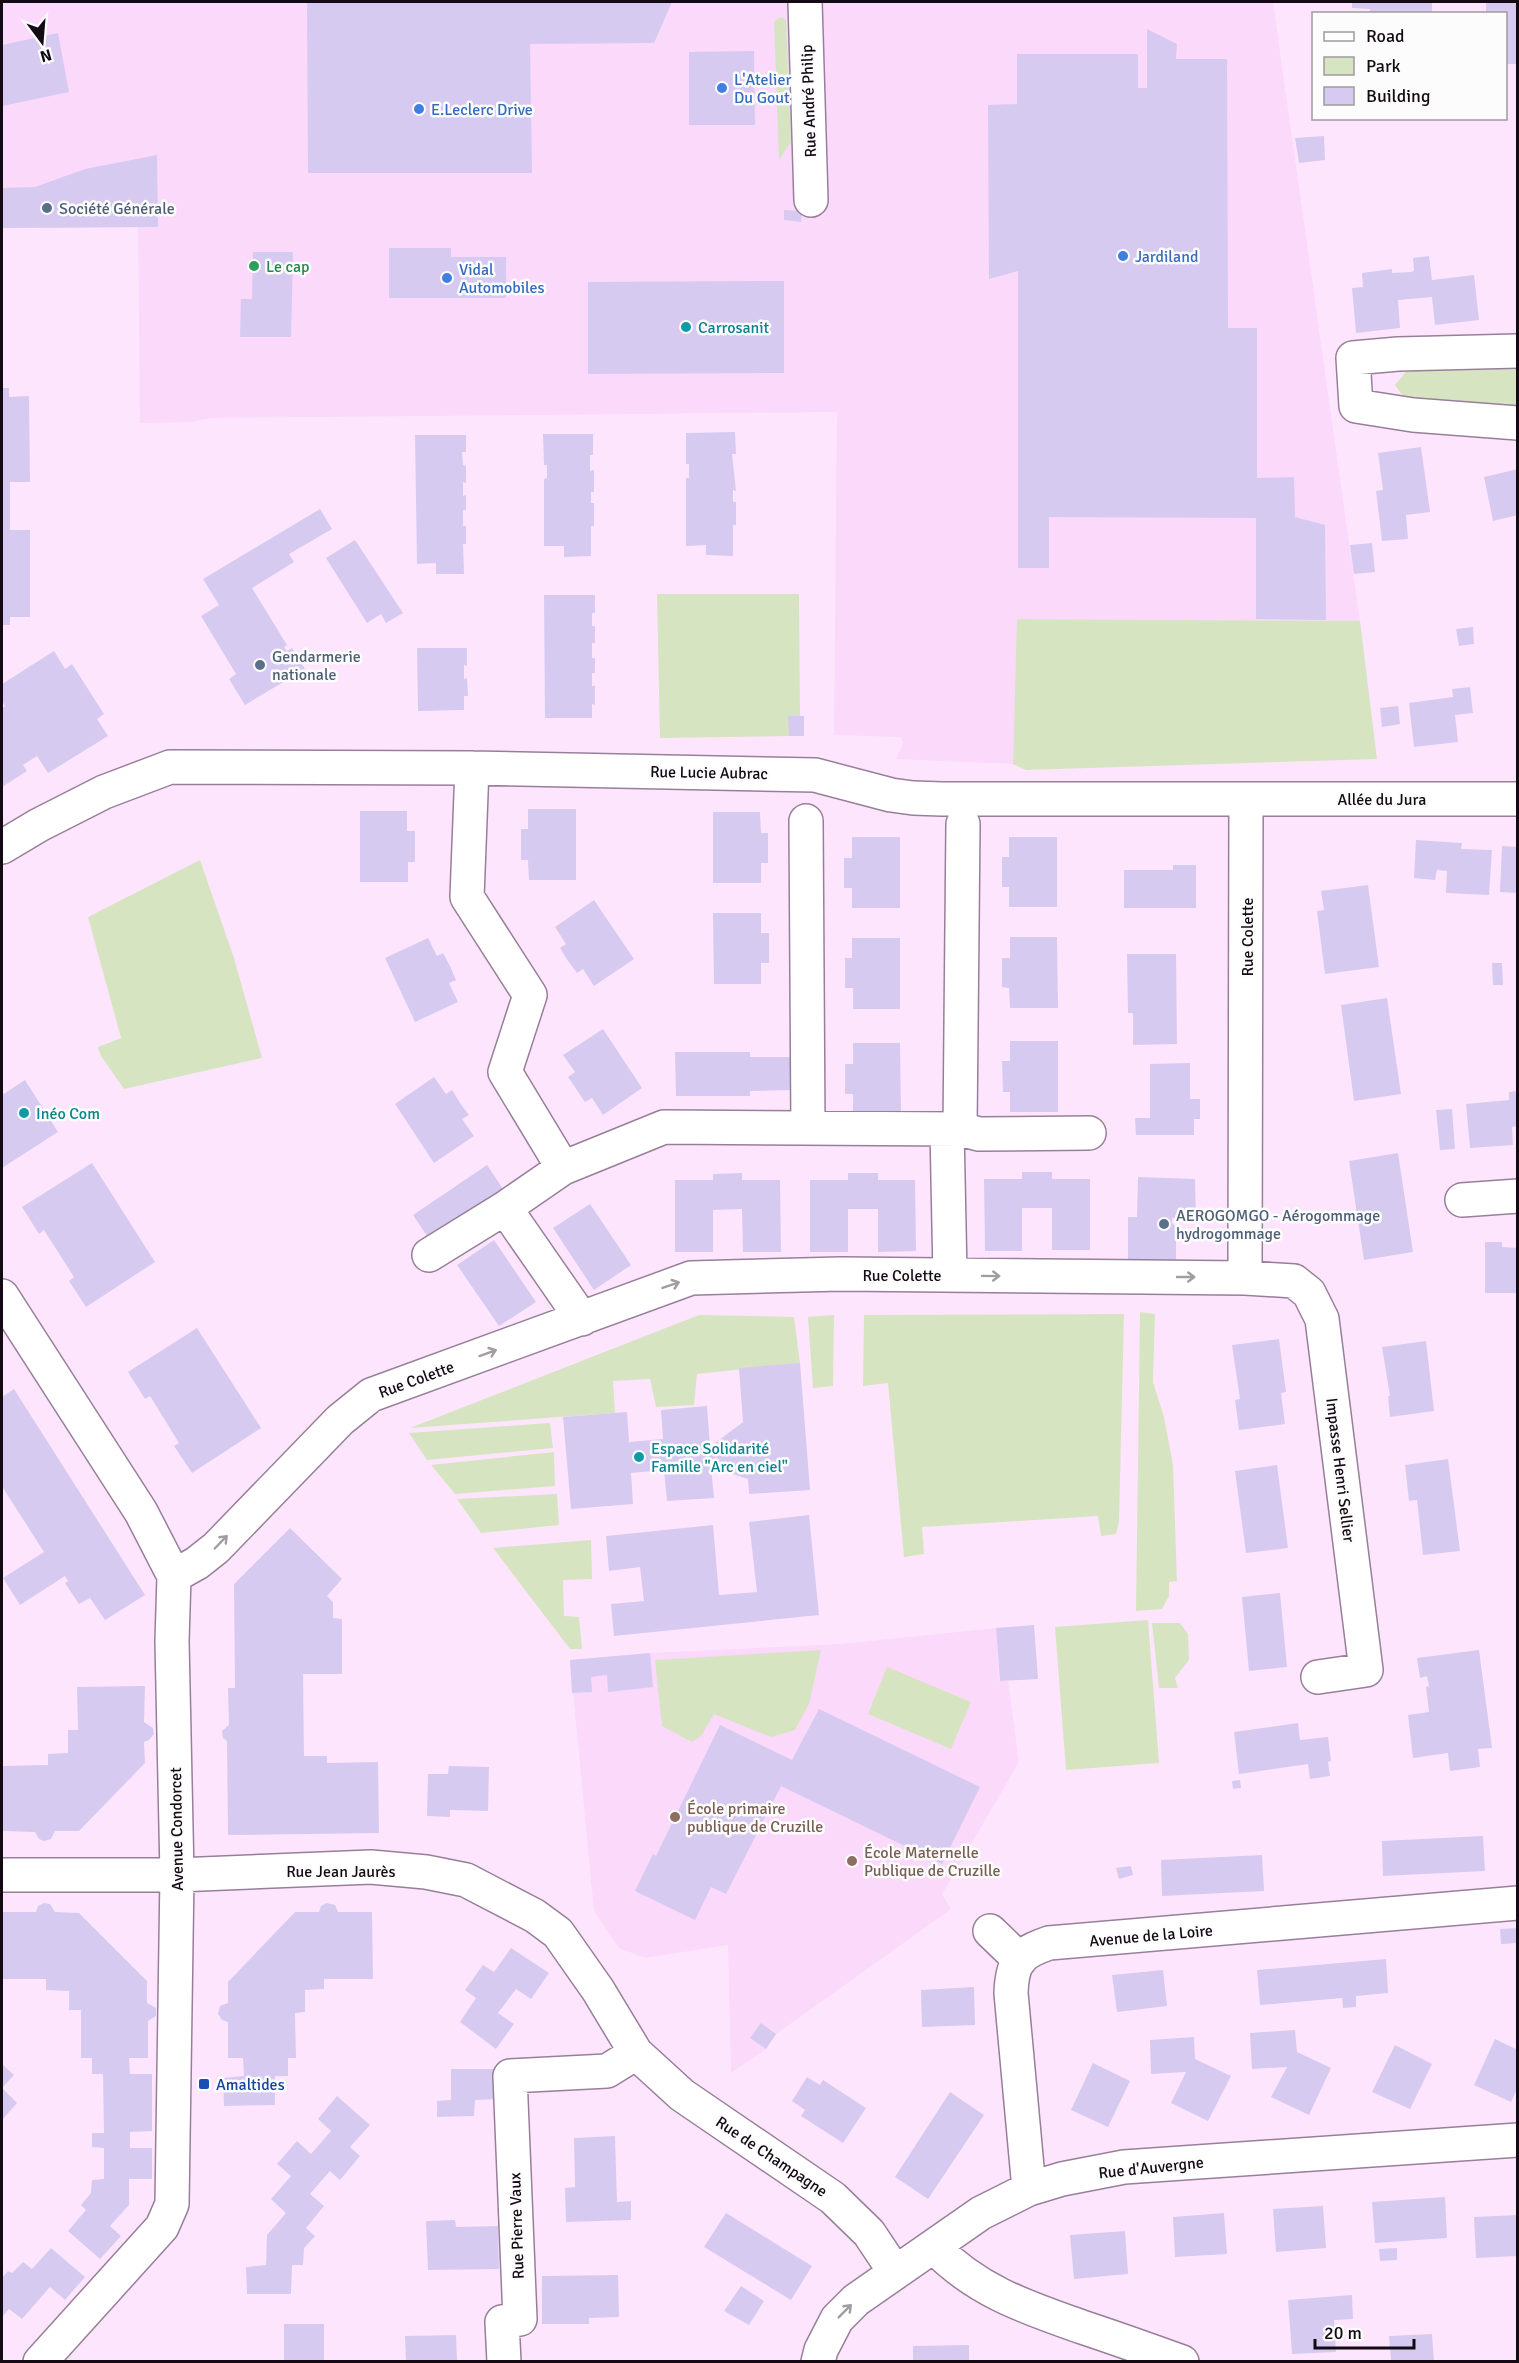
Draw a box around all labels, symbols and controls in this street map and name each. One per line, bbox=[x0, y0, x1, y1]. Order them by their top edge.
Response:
north arrow bbox=[12, 12, 72, 72]
legend bbox=[1312, 12, 1507, 120]
text: Road bbox=[1366, 25, 1405, 47]
text: N bbox=[38, 44, 54, 67]
street label: Rue André Philip bbox=[797, 44, 821, 158]
text: Park bbox=[1366, 55, 1401, 77]
place label: L'Atelier Du Gout bbox=[734, 70, 791, 108]
marker: L'Atelier Du Gout bbox=[715, 81, 729, 95]
text: Building bbox=[1366, 85, 1430, 107]
place label: E.Leclerc Drive bbox=[431, 100, 533, 120]
marker: E.Leclerc Drive bbox=[412, 102, 426, 116]
place label: Société Générale bbox=[59, 199, 175, 219]
marker: Société Générale bbox=[40, 201, 54, 215]
place label: Jardiland bbox=[1135, 247, 1198, 267]
marker: Jardiland bbox=[1116, 249, 1130, 263]
place label: Le cap bbox=[266, 257, 310, 277]
marker: Le cap bbox=[247, 259, 261, 273]
place label: Vidal Automobiles bbox=[459, 260, 545, 298]
marker: Vidal Automobiles bbox=[440, 271, 454, 285]
place label: Carrosanit bbox=[698, 318, 770, 338]
marker: Carrosanit bbox=[679, 320, 693, 334]
place label: Gendarmerie nationale bbox=[272, 647, 361, 685]
marker: Gendarmerie nationale bbox=[253, 658, 267, 672]
street label: Rue Lucie Aubrac bbox=[650, 762, 768, 784]
street label: Allée du Jura bbox=[1338, 790, 1426, 810]
street label: Rue Colette bbox=[1238, 898, 1258, 976]
place label: Inéo Com bbox=[36, 1104, 100, 1124]
marker: Inéo Com bbox=[17, 1106, 31, 1120]
place label: AEROGOMGO - Aérogommage hydrogommage bbox=[1176, 1206, 1380, 1244]
marker: AEROGOMGO - Aérogommage hydrogommage bbox=[1157, 1217, 1171, 1231]
street label: Rue Colette bbox=[863, 1266, 941, 1286]
one-way arrow bbox=[980, 1270, 1000, 1282]
one-way arrow bbox=[1175, 1271, 1195, 1283]
one-way arrow bbox=[661, 1279, 680, 1290]
one-way arrow bbox=[478, 1346, 497, 1357]
street label: Rue Colette bbox=[376, 1357, 457, 1403]
street label: Impasse Henri Sellier bbox=[1321, 1397, 1359, 1544]
place label: Espace Solidarité Famille "Arc en ciel" bbox=[651, 1439, 788, 1477]
marker: Espace Solidarité Famille "Arc en ciel" bbox=[632, 1450, 646, 1464]
one-way arrow bbox=[214, 1535, 228, 1550]
street label: Avenue Condorcet bbox=[166, 1767, 188, 1891]
place label: École primaire publique de Cruzille bbox=[687, 1799, 823, 1837]
marker: École primaire publique de Cruzille bbox=[668, 1810, 682, 1824]
place label: École Maternelle Publique de Cruzille bbox=[864, 1843, 1001, 1881]
marker: École Maternelle Publique de Cruzille bbox=[845, 1854, 859, 1868]
street label: Rue Jean Jaurès bbox=[286, 1862, 396, 1882]
street label: Avenue de la Loire bbox=[1088, 1921, 1214, 1951]
place label: Amaltides bbox=[216, 2075, 285, 2095]
marker: Amaltides bbox=[197, 2077, 211, 2091]
street label: Rue de Champagne bbox=[712, 2112, 831, 2202]
street label: Rue d'Auvergne bbox=[1098, 2153, 1205, 2183]
street label: Rue Pierre Vaux bbox=[505, 2172, 529, 2280]
one-way arrow bbox=[838, 2303, 853, 2318]
scale bar bbox=[1315, 2312, 1414, 2350]
text: 20 m bbox=[1324, 2322, 1362, 2344]

